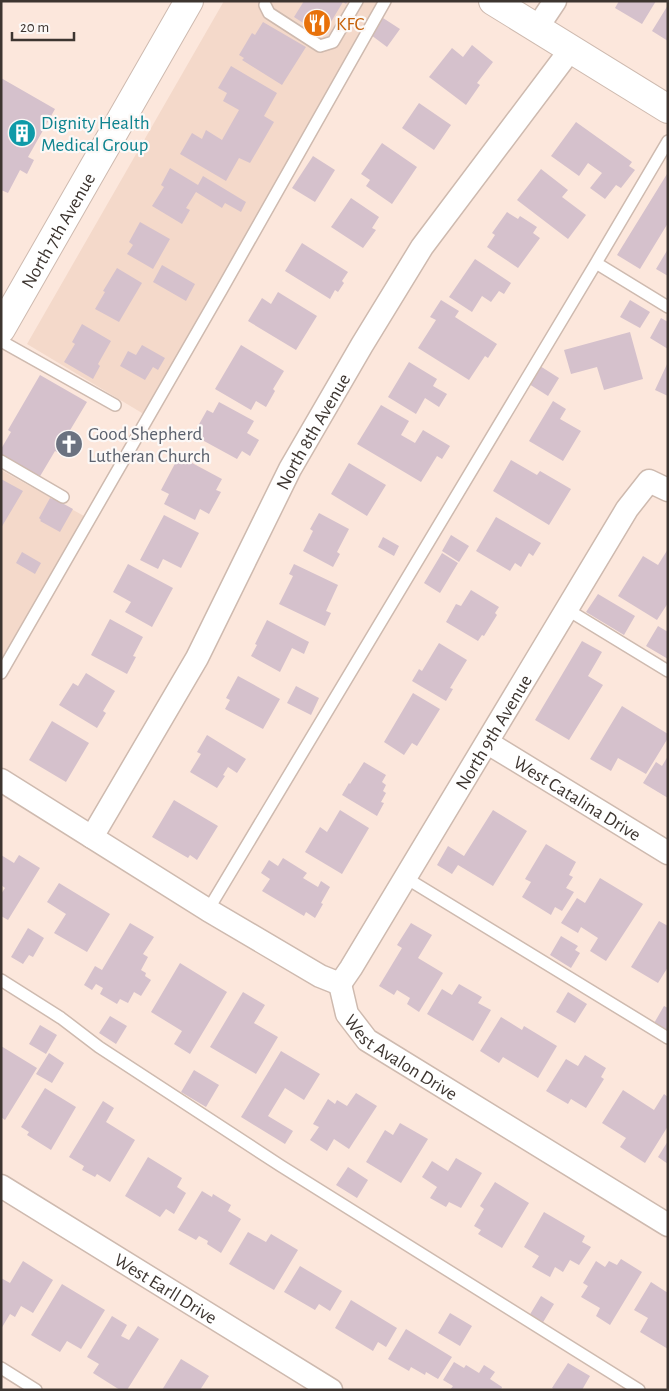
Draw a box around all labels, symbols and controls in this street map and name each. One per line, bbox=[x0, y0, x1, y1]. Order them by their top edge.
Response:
restaurant icon: KFC bbox=[302, 8, 332, 38]
scale bar bbox=[12, 10, 75, 42]
place label: KFC bbox=[336, 15, 365, 34]
text: 20 m bbox=[20, 20, 49, 35]
place label: Dignity Health Medical Group bbox=[41, 114, 150, 155]
building icon: Dignity Health Medical Group bbox=[7, 118, 37, 148]
street label: North 7th Avenue bbox=[19, 170, 99, 292]
street label: North 8th Avenue bbox=[273, 371, 354, 493]
place label: Good Shepherd Lutheran Church bbox=[88, 425, 210, 466]
church icon: Good Shepherd Lutheran Church bbox=[54, 429, 84, 459]
street label: North 9th Avenue bbox=[453, 672, 536, 793]
street label: West Catalina Drive bbox=[510, 753, 644, 845]
street label: West Avalon Drive bbox=[340, 1011, 460, 1104]
street label: West Earll Drive bbox=[111, 1251, 220, 1328]

